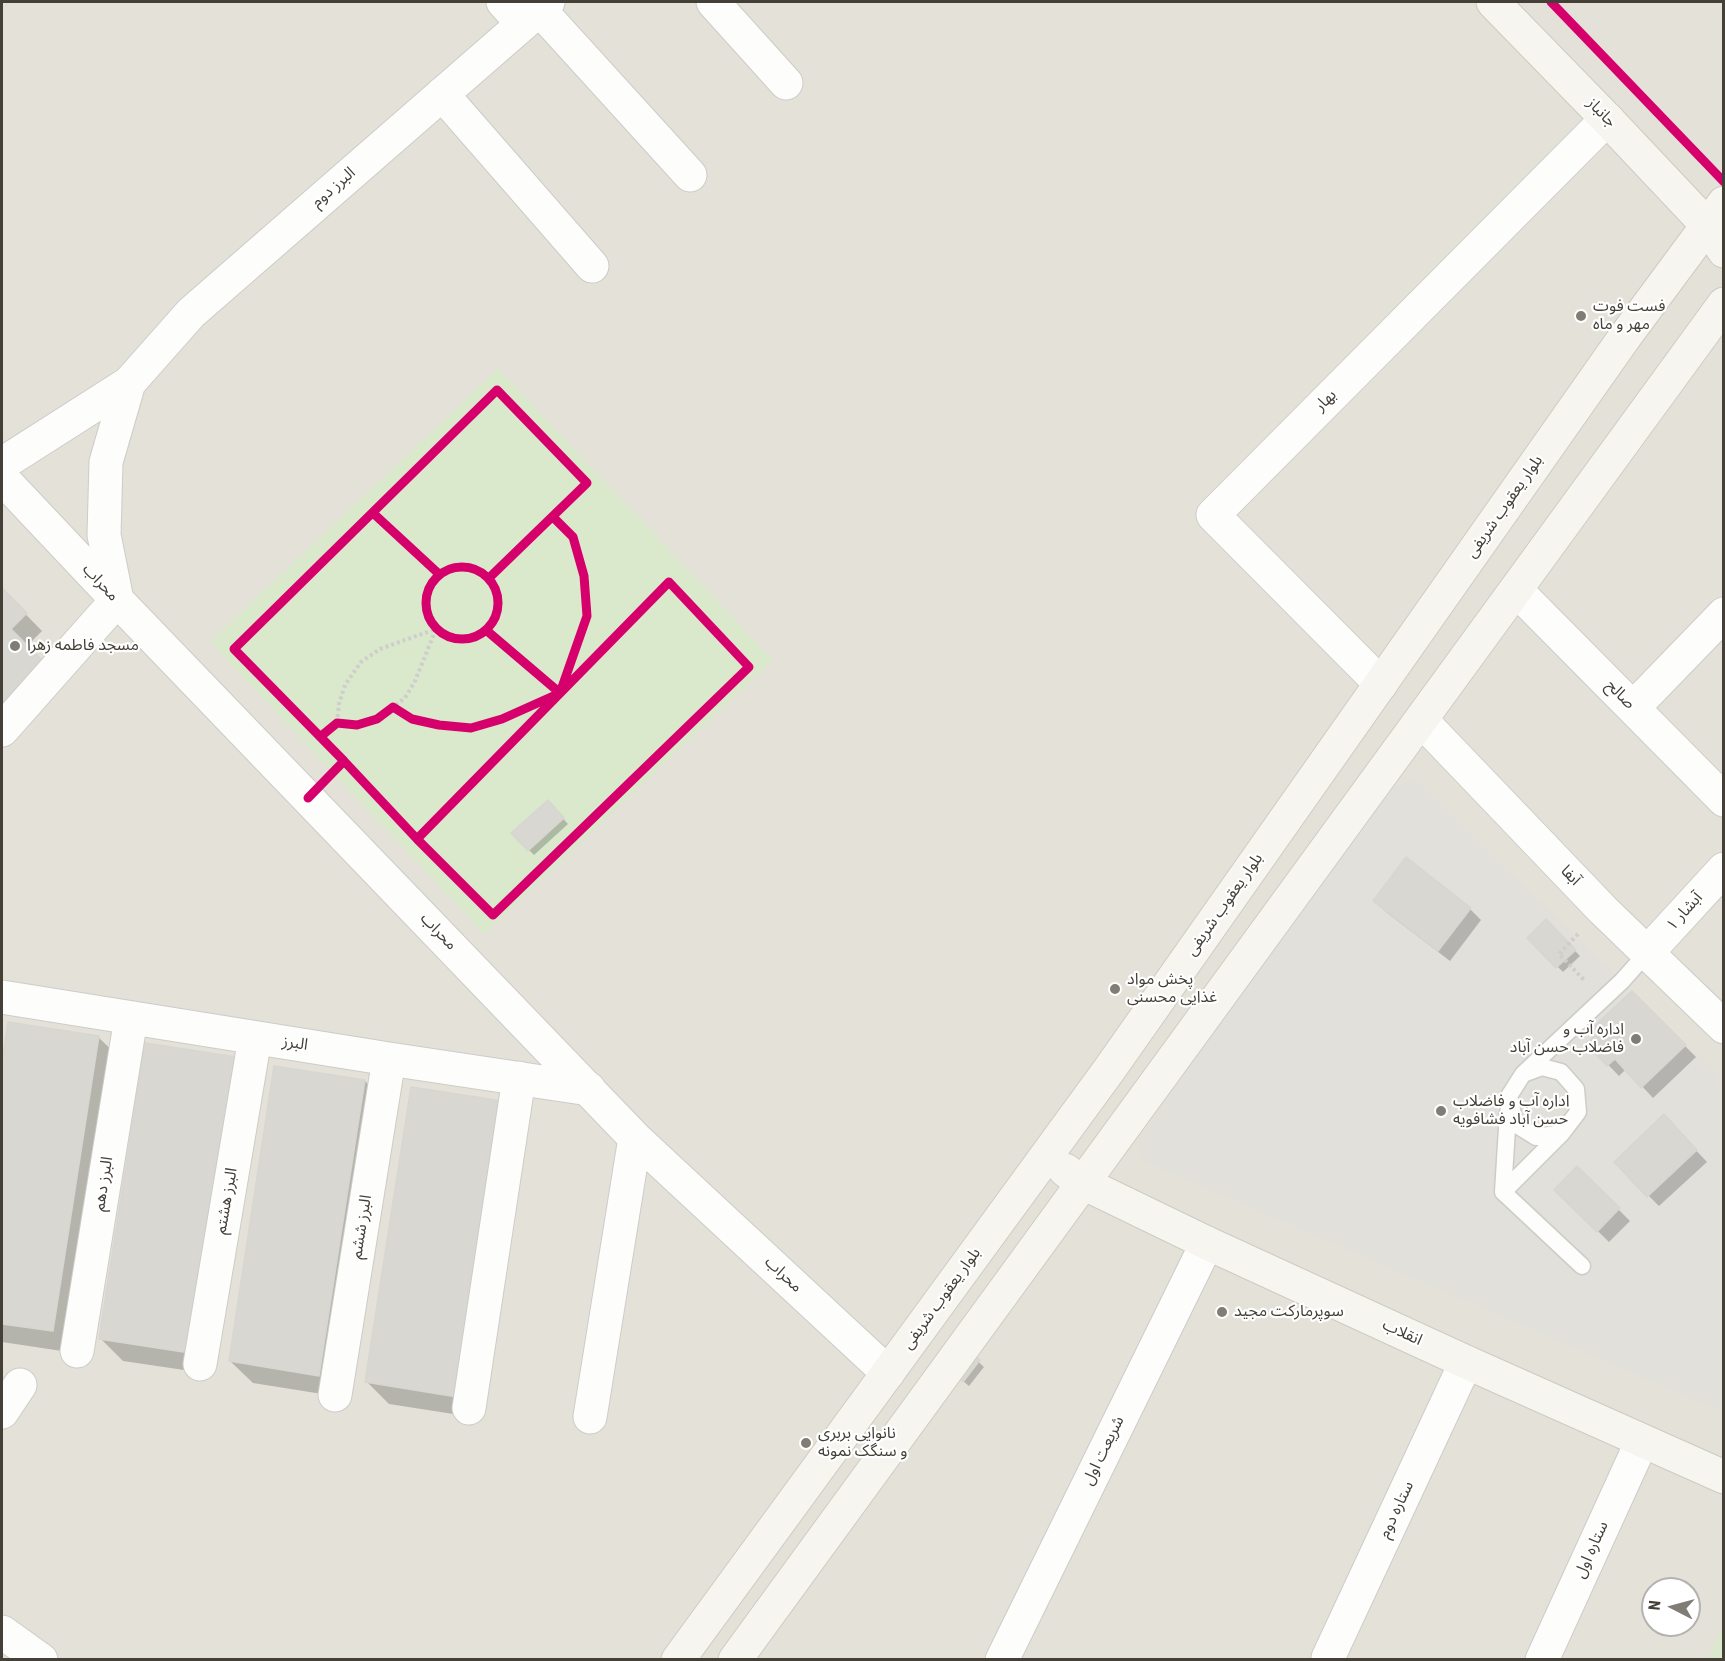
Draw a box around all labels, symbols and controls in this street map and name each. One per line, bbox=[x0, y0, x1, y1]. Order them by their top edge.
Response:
street label: جانباز bbox=[1582, 94, 1620, 132]
street label: البرز دوم bbox=[308, 164, 360, 212]
place label: فست فوت مهر و ماه bbox=[1593, 297, 1666, 335]
marker: فست فوت مهر و ماه bbox=[1574, 309, 1588, 323]
street label: بهار bbox=[1311, 386, 1341, 416]
street label: بلوار یعقوب شریفی bbox=[1462, 452, 1548, 562]
street label: محراب bbox=[78, 560, 122, 606]
place label: مسجد فاطمه زهرا bbox=[27, 636, 139, 656]
marker: مسجد فاطمه زهرا bbox=[8, 639, 22, 653]
street label: صالح bbox=[1601, 676, 1639, 714]
street label: بلوار یعقوب شریفی bbox=[1182, 850, 1268, 960]
street label: آبفا bbox=[1556, 862, 1584, 890]
street label: آبشار ۱ bbox=[1663, 889, 1707, 935]
street label: محراب bbox=[416, 909, 460, 955]
place label: پخش مواد غذایی محسنی bbox=[1127, 970, 1217, 1008]
marker: پخش مواد غذایی محسنی bbox=[1108, 982, 1122, 996]
place label: اداره آب و فاضلاب حسن آباد bbox=[1510, 1020, 1624, 1058]
marker: اداره آب و فاضلاب حسن آباد bbox=[1629, 1032, 1643, 1046]
street label: البرز bbox=[281, 1033, 309, 1055]
place label: اداره آب و فاضلاب حسن آباد فشافویه bbox=[1453, 1092, 1570, 1130]
marker: اداره آب و فاضلاب حسن آباد فشافویه bbox=[1434, 1104, 1448, 1118]
street label: البرز دهم bbox=[90, 1155, 118, 1213]
street label: البرز هشتم bbox=[212, 1166, 242, 1236]
street label: البرز ششم bbox=[347, 1194, 377, 1260]
street label: بلوار یعقوب شریفی bbox=[899, 1244, 985, 1354]
street label: محراب bbox=[760, 1253, 806, 1297]
place label: سوپرمارکت مجید bbox=[1234, 1302, 1344, 1322]
marker: سوپرمارکت مجید bbox=[1215, 1305, 1229, 1319]
street label: انقلاب bbox=[1379, 1316, 1425, 1350]
street label: شریعت اول bbox=[1079, 1413, 1129, 1489]
place label: نانوایی بربری و سنگک نمونه bbox=[818, 1424, 907, 1462]
marker: نانوایی بربری و سنگک نمونه bbox=[799, 1436, 813, 1450]
street label: ستاره دوم bbox=[1375, 1478, 1419, 1542]
street label: ستاره اول bbox=[1571, 1518, 1613, 1582]
north arrow bbox=[1641, 1577, 1701, 1637]
text: N bbox=[1645, 1599, 1665, 1611]

